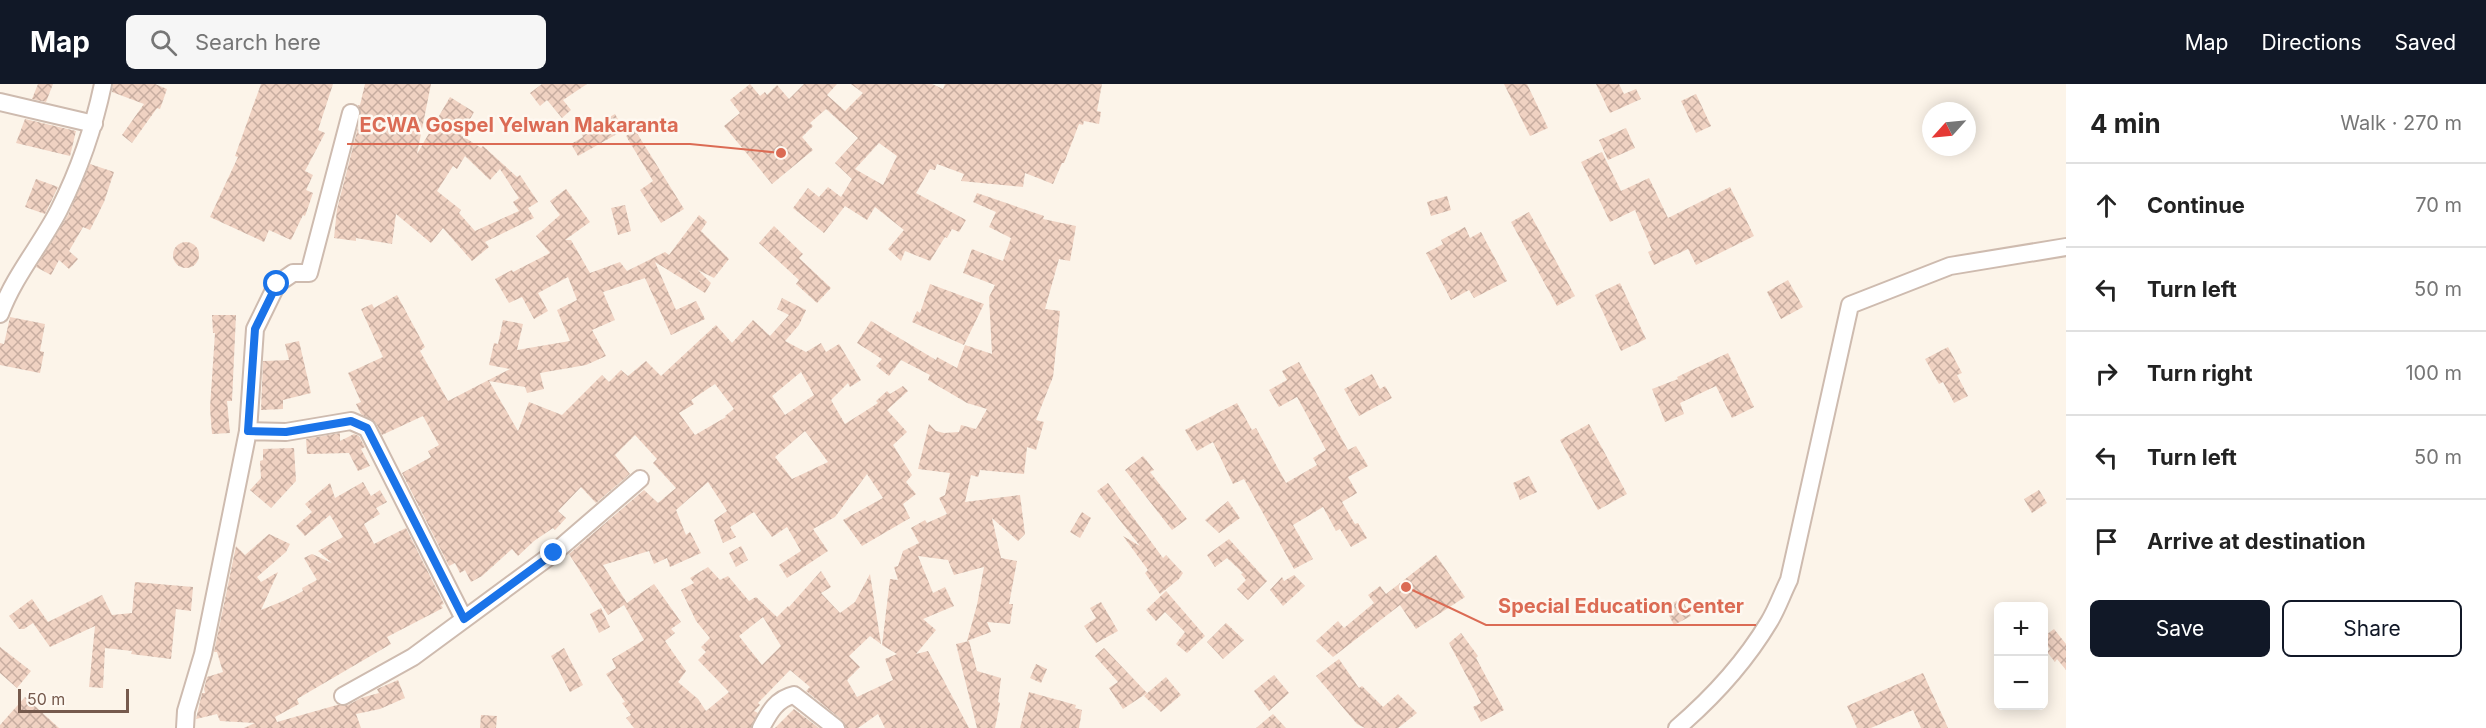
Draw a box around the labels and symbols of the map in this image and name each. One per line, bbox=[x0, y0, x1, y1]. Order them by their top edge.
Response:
north arrow bbox=[1922, 102, 1976, 156]
callout: ECWA Gospel Yelwan Makaranta bbox=[347, 106, 690, 144]
text: ECWA Gospel Yelwan Makaranta bbox=[359, 113, 679, 137]
route start bbox=[263, 270, 289, 296]
route end bbox=[540, 539, 566, 565]
callout: Special Education Center bbox=[1486, 587, 1756, 625]
text: Special Education Center bbox=[1498, 594, 1744, 618]
scale bar bbox=[18, 686, 129, 714]

